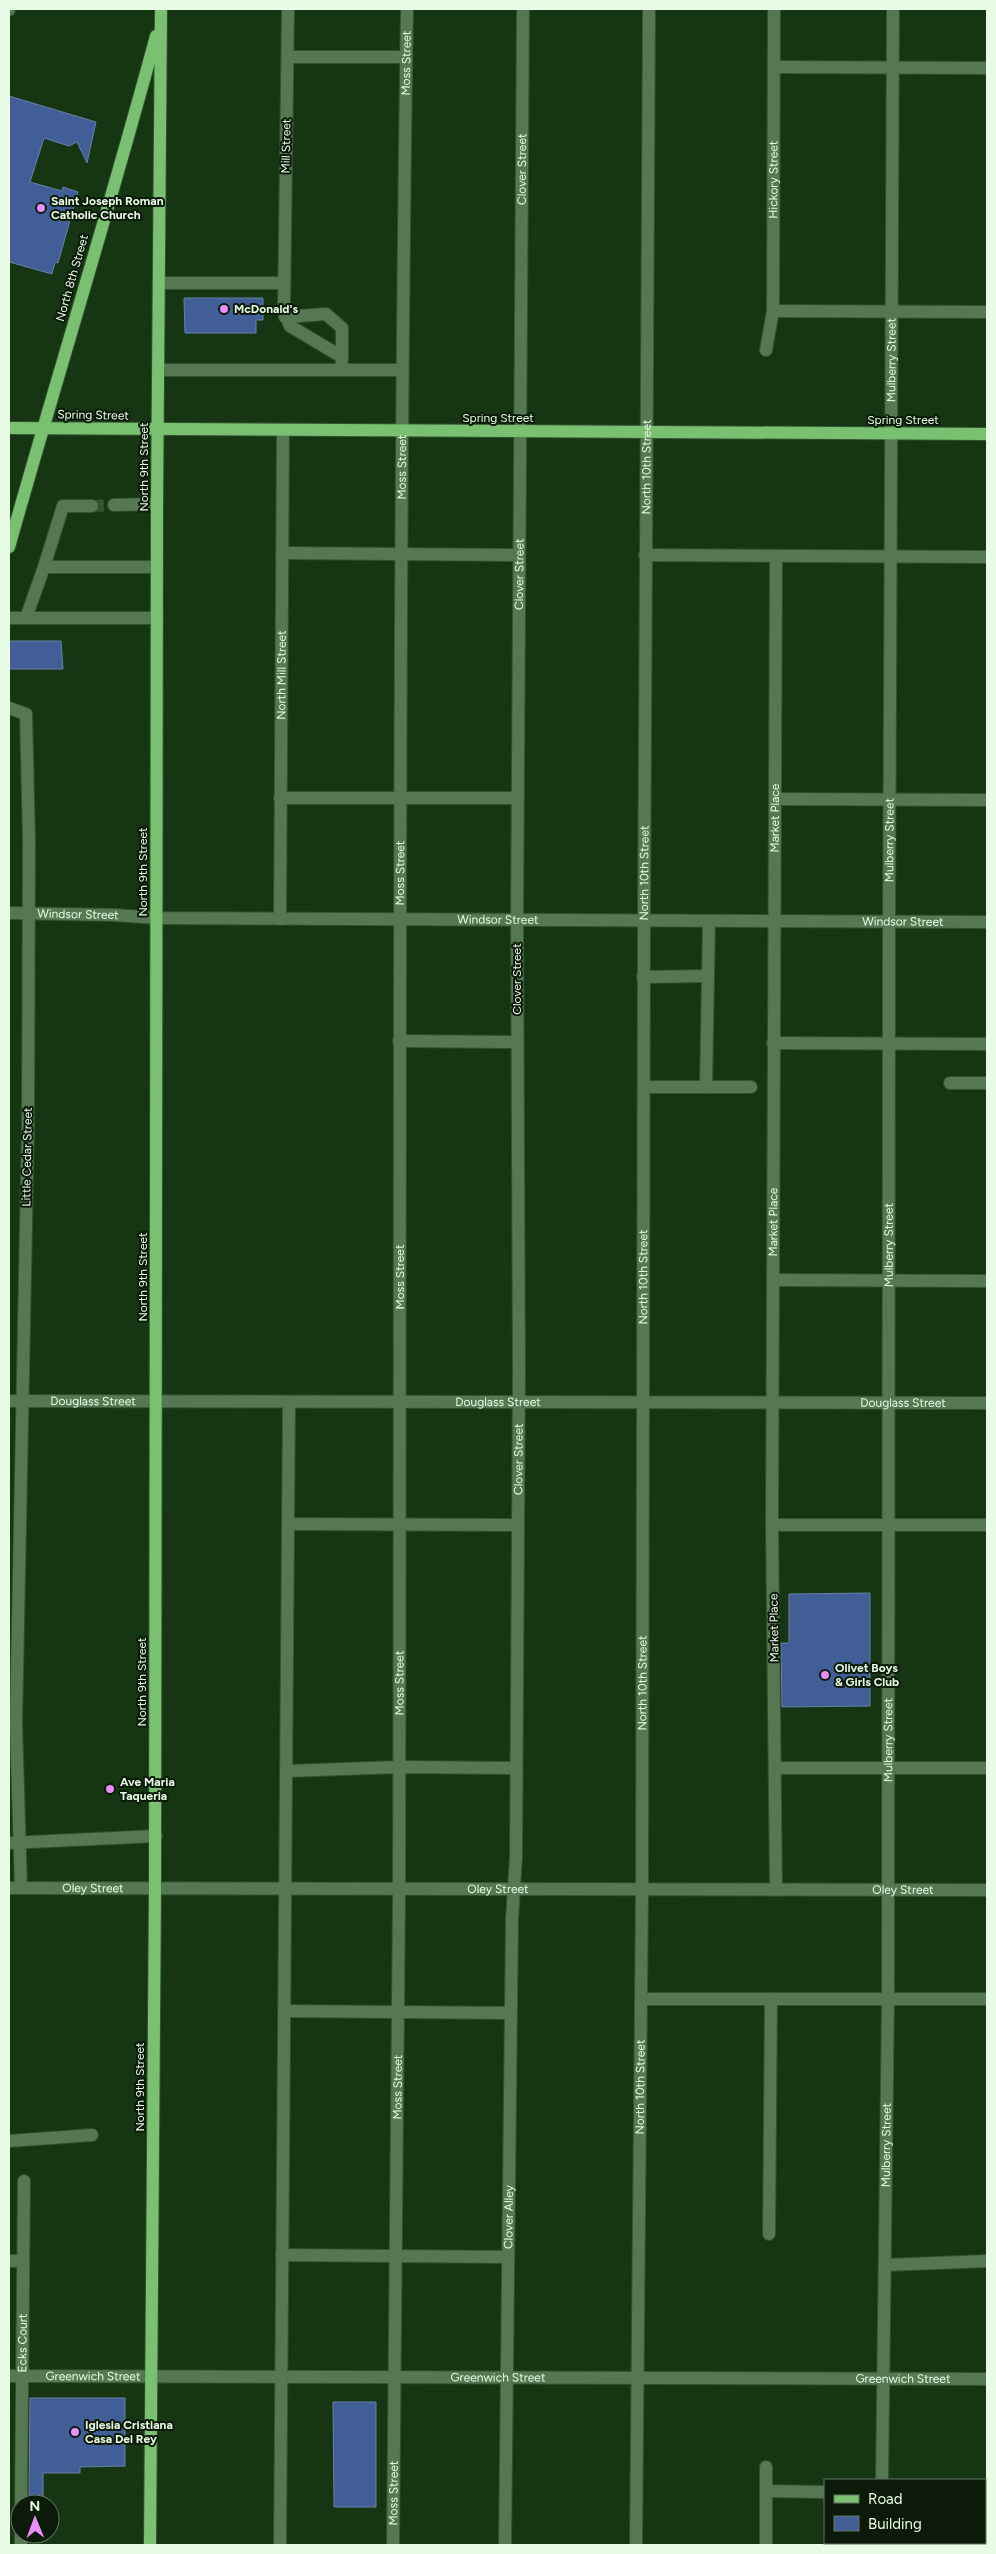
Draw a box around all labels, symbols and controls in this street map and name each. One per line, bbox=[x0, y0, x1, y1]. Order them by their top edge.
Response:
street label: Moss Street bbox=[399, 30, 414, 96]
street label: Mill Street bbox=[279, 118, 293, 174]
street label: Clover Street bbox=[515, 133, 529, 205]
street label: Hickory Street bbox=[766, 140, 781, 219]
place label: Saint Joseph Roman Catholic Church bbox=[51, 194, 164, 222]
marker: Saint Joseph Roman Catholic Church bbox=[35, 202, 47, 214]
street label: North 8th Street bbox=[53, 233, 91, 323]
place label: McDonald's bbox=[234, 302, 298, 316]
marker: McDonald's bbox=[218, 303, 230, 315]
street label: Mulberry Street bbox=[884, 317, 899, 402]
street label: Spring Street bbox=[57, 407, 129, 423]
street label: Spring Street bbox=[462, 411, 534, 425]
street label: Spring Street bbox=[867, 413, 939, 427]
street label: North 10th Street bbox=[639, 419, 654, 515]
street label: North 9th Street bbox=[137, 422, 151, 512]
street label: Moss Street bbox=[395, 434, 409, 500]
street label: Clover Street bbox=[512, 538, 527, 610]
street label: North Mill Street bbox=[274, 630, 289, 720]
street label: Market Place bbox=[768, 783, 782, 853]
street label: Mulberry Street bbox=[882, 797, 897, 882]
street label: North 10th Street bbox=[637, 825, 652, 921]
street label: North 9th Street bbox=[136, 827, 150, 917]
street label: Moss Street bbox=[393, 840, 407, 906]
street label: Windsor Street bbox=[37, 907, 120, 922]
street label: Windsor Street bbox=[457, 912, 539, 927]
street label: Windsor Street bbox=[862, 914, 944, 929]
street label: Clover Street bbox=[510, 943, 524, 1015]
street label: Little Cedar Street bbox=[19, 1107, 35, 1207]
street label: Market Place bbox=[766, 1187, 780, 1257]
street label: Mulberry Street bbox=[882, 1202, 896, 1287]
street label: North 10th Street bbox=[636, 1229, 650, 1325]
street label: North 9th Street bbox=[136, 1232, 150, 1322]
street label: Moss Street bbox=[393, 1244, 407, 1309]
street label: Douglass Street bbox=[50, 1394, 136, 1408]
street label: Douglass Street bbox=[455, 1395, 541, 1409]
street label: Douglass Street bbox=[860, 1396, 946, 1410]
street label: Clover Street bbox=[511, 1423, 526, 1495]
street label: Market Place bbox=[766, 1593, 782, 1663]
street label: North 10th Street bbox=[635, 1635, 650, 1731]
street label: North 9th Street bbox=[135, 1637, 149, 1727]
street label: Moss Street bbox=[392, 1650, 407, 1715]
place label: Olivet Boys & Girls Club bbox=[835, 1661, 899, 1689]
marker: Olivet Boys & Girls Club bbox=[819, 1669, 831, 1681]
street label: Mulberry Street bbox=[881, 1697, 895, 1782]
place label: Ave Maria Taqueria bbox=[120, 1775, 175, 1803]
marker: Ave Maria Taqueria bbox=[104, 1783, 116, 1795]
street label: Oley Street bbox=[62, 1881, 124, 1895]
street label: Oley Street bbox=[467, 1882, 529, 1896]
street label: Oley Street bbox=[872, 1883, 934, 1897]
street label: North 10th Street bbox=[633, 2039, 648, 2135]
street label: North 9th Street bbox=[133, 2042, 147, 2132]
street label: Moss Street bbox=[390, 2054, 405, 2120]
street label: Mulberry Street bbox=[879, 2102, 894, 2187]
street label: Clover Alley bbox=[501, 2184, 516, 2249]
street label: Ecks Court bbox=[15, 2313, 30, 2373]
street label: Greenwich Street bbox=[45, 2369, 141, 2383]
street label: Greenwich Street bbox=[450, 2370, 546, 2385]
street label: Greenwich Street bbox=[855, 2372, 951, 2386]
place label: Iglesia Cristiana Casa Del Rey bbox=[85, 2418, 173, 2446]
marker: Iglesia Cristiana Casa Del Rey bbox=[69, 2426, 81, 2438]
street label: Moss Street bbox=[386, 2460, 401, 2526]
legend bbox=[824, 2479, 986, 2544]
text: Road bbox=[868, 2490, 903, 2508]
north arrow bbox=[10, 2494, 60, 2544]
text: N bbox=[29, 2498, 40, 2515]
text: Building bbox=[868, 2515, 922, 2533]

